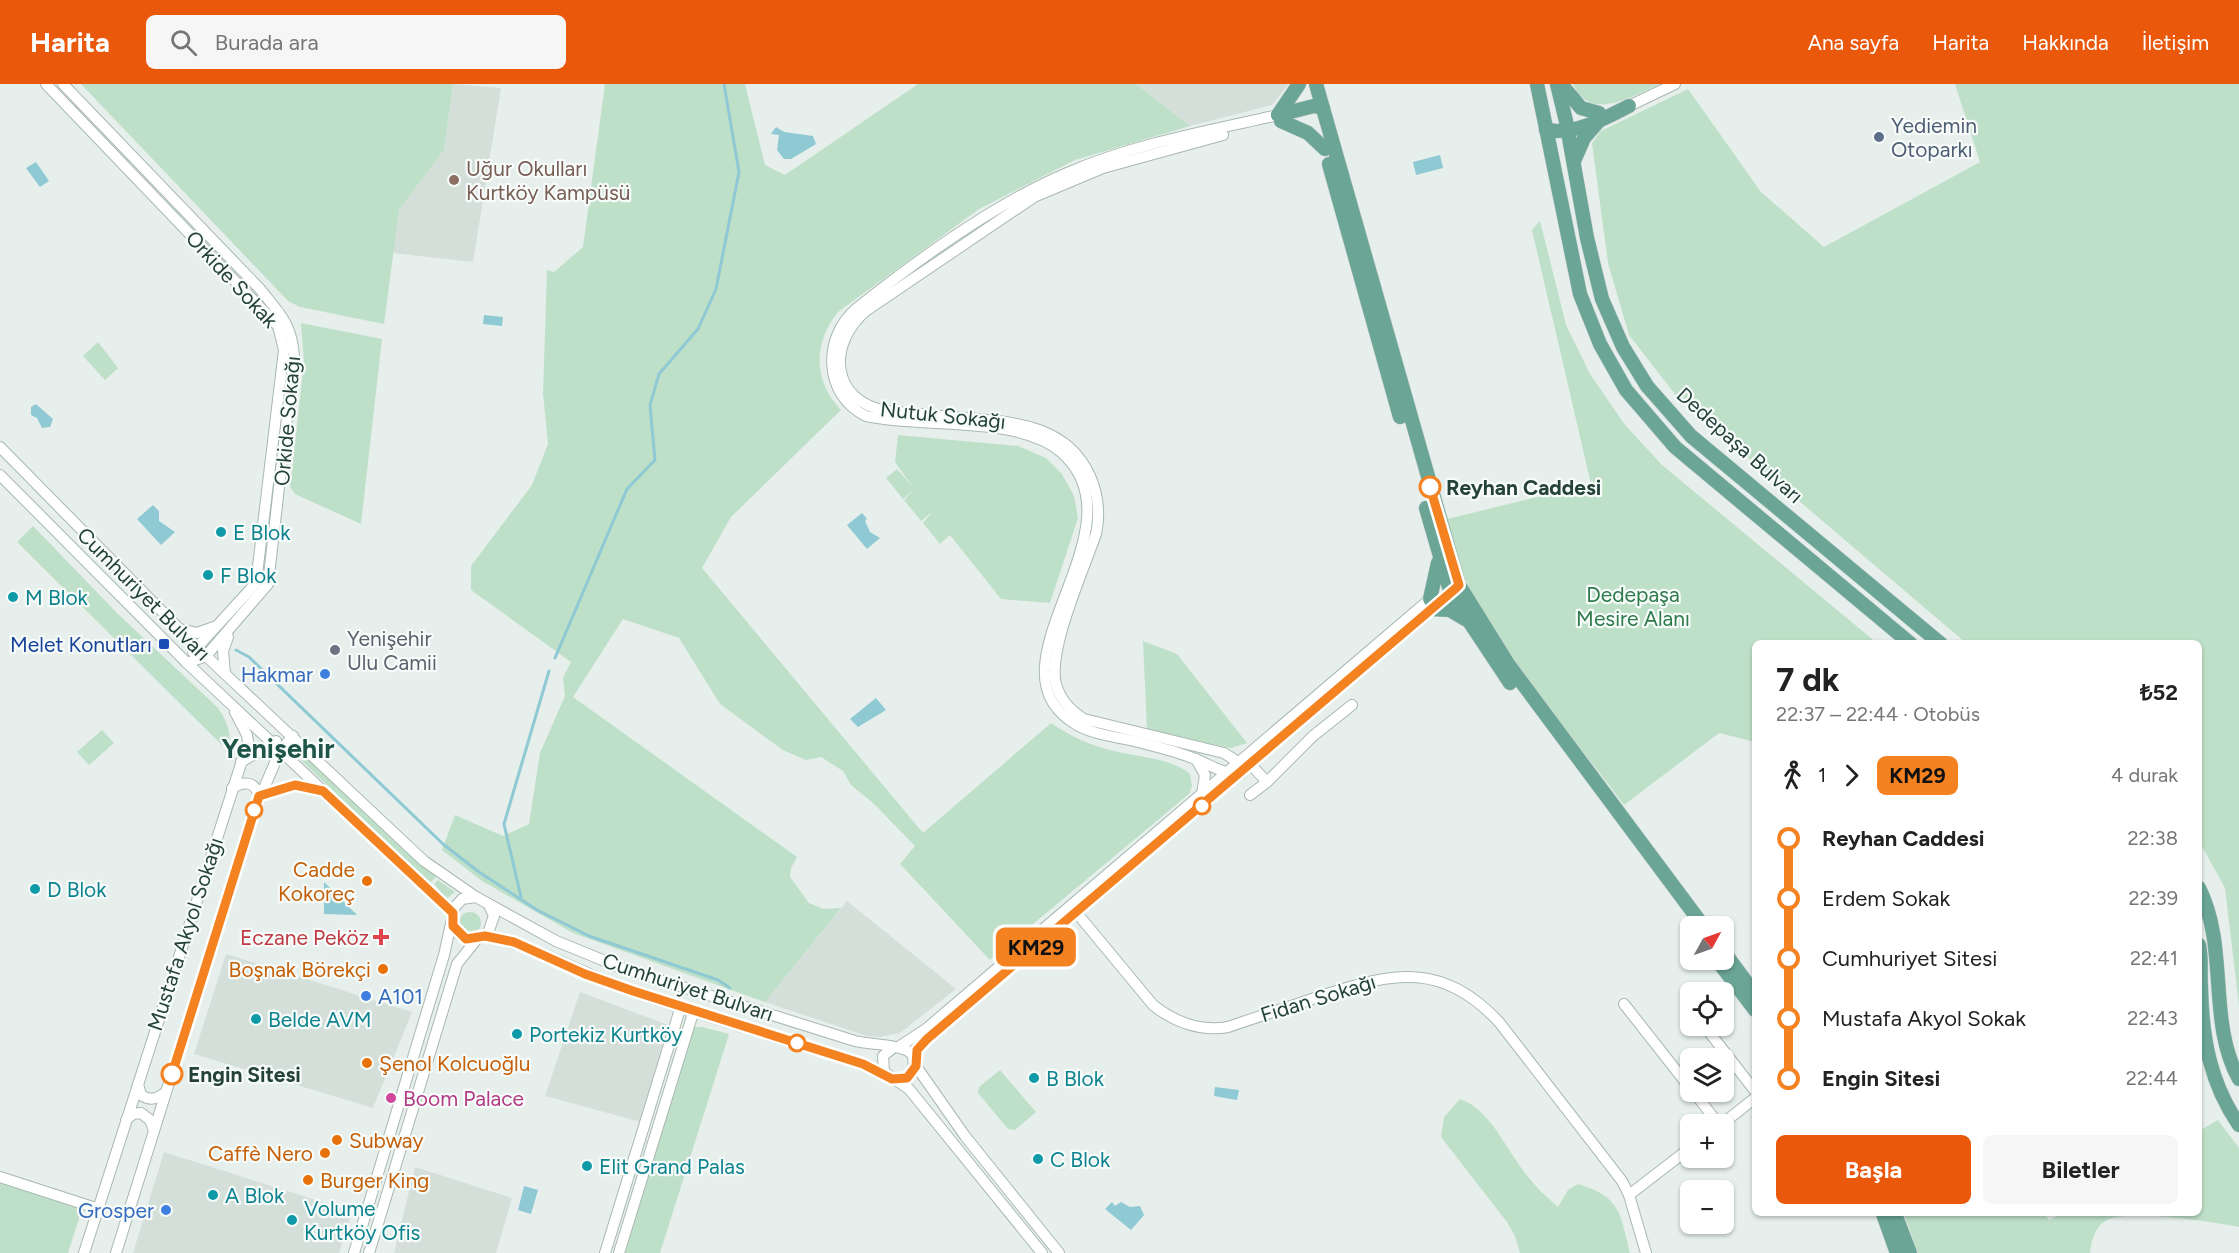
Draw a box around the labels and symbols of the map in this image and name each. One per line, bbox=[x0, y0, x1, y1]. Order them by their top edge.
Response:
place label: Yediemin Otoparkı bbox=[1891, 113, 1977, 162]
marker: Yediemin Otoparkı bbox=[1872, 130, 1886, 144]
place label: Uğur Okulları Kurtköy Kampüsü bbox=[466, 156, 630, 205]
marker: Uğur Okulları Kurtköy Kampüsü bbox=[447, 173, 461, 187]
street label: Orkide Sokak bbox=[181, 225, 284, 333]
street label: Orkide Sokağı bbox=[269, 355, 305, 487]
street label: Dedepaşa Bulvarı bbox=[1672, 382, 1808, 508]
street label: Nutuk Sokağı bbox=[879, 396, 1007, 434]
place label: Reyhan Caddesi bbox=[1446, 475, 1601, 500]
marker: Reyhan Caddesi bbox=[1419, 476, 1441, 498]
place label: E Blok bbox=[233, 520, 291, 545]
street label: Cumhuriyet Bulvarı bbox=[72, 522, 216, 666]
marker: E Blok bbox=[214, 525, 228, 539]
place label: F Blok bbox=[220, 563, 277, 588]
marker: F Blok bbox=[201, 568, 215, 582]
park label: Dedepaşa Mesire Alanı bbox=[1576, 582, 1690, 631]
place label: M Blok bbox=[25, 585, 89, 610]
marker: M Blok bbox=[6, 590, 20, 604]
place label: Yenişehir Ulu Camii bbox=[347, 626, 437, 675]
place label: Melet Konutları bbox=[10, 632, 152, 657]
marker: Melet Konutları bbox=[157, 637, 171, 651]
marker: Yenişehir Ulu Camii bbox=[328, 643, 342, 657]
place label: Hakmar bbox=[241, 662, 313, 687]
marker: Hakmar bbox=[318, 667, 332, 681]
district label: Yenişehir bbox=[221, 732, 335, 765]
unlabelled marker bbox=[1193, 797, 1211, 815]
unlabelled marker bbox=[245, 801, 263, 819]
street label: Mustafa Akyol Sokağı bbox=[142, 834, 228, 1034]
place label: Cadde Kokoreç bbox=[278, 857, 355, 906]
marker: Cadde Kokoreç bbox=[360, 874, 374, 888]
place label: D Blok bbox=[47, 877, 107, 902]
marker: D Blok bbox=[28, 882, 42, 896]
north arrow bbox=[1680, 916, 1734, 970]
place label: Eczane Peköz bbox=[240, 925, 369, 950]
line badge: KM29 bbox=[994, 928, 1078, 966]
marker: Eczane Peköz bbox=[374, 930, 388, 944]
street label: Cumhuriyet Bulvarı bbox=[599, 948, 777, 1026]
place label: Boşnak Börekçi bbox=[229, 957, 371, 982]
marker: Boşnak Börekçi bbox=[376, 962, 390, 976]
street label: Fidan Sokağı bbox=[1257, 969, 1379, 1027]
place label: A101 bbox=[378, 984, 423, 1009]
marker: A101 bbox=[359, 989, 373, 1003]
place label: Belde AVM bbox=[268, 1007, 372, 1032]
marker: Belde AVM bbox=[249, 1012, 263, 1026]
place label: Portekiz Kurtköy bbox=[529, 1022, 683, 1047]
marker: Portekiz Kurtköy bbox=[510, 1027, 524, 1041]
unlabelled marker bbox=[788, 1034, 806, 1052]
place label: Şenol Kolcuoğlu bbox=[379, 1051, 530, 1076]
marker: Şenol Kolcuoğlu bbox=[360, 1056, 374, 1070]
place label: Engin Sitesi bbox=[188, 1062, 301, 1087]
marker: Engin Sitesi bbox=[161, 1063, 183, 1085]
place label: B Blok bbox=[1046, 1066, 1105, 1091]
marker: B Blok bbox=[1027, 1071, 1041, 1085]
place label: Boom Palace bbox=[403, 1086, 524, 1111]
marker: Boom Palace bbox=[384, 1091, 398, 1105]
place label: Subway bbox=[349, 1128, 423, 1153]
marker: Subway bbox=[330, 1133, 344, 1147]
place label: Caffè Nero bbox=[208, 1141, 313, 1166]
marker: Caffè Nero bbox=[318, 1146, 332, 1160]
place label: C Blok bbox=[1050, 1147, 1111, 1172]
marker: C Blok bbox=[1031, 1152, 1045, 1166]
place label: Elit Grand Palas bbox=[599, 1154, 745, 1179]
marker: Elit Grand Palas bbox=[580, 1159, 594, 1173]
place label: Burger King bbox=[320, 1168, 429, 1193]
marker: Burger King bbox=[301, 1173, 315, 1187]
place label: A Blok bbox=[225, 1183, 285, 1208]
marker: A Blok bbox=[206, 1188, 220, 1202]
place label: Volume Kurtköy Ofis bbox=[304, 1196, 420, 1245]
place label: Grosper bbox=[78, 1198, 154, 1223]
marker: Grosper bbox=[159, 1203, 173, 1217]
marker: Volume Kurtköy Ofis bbox=[285, 1213, 299, 1227]

